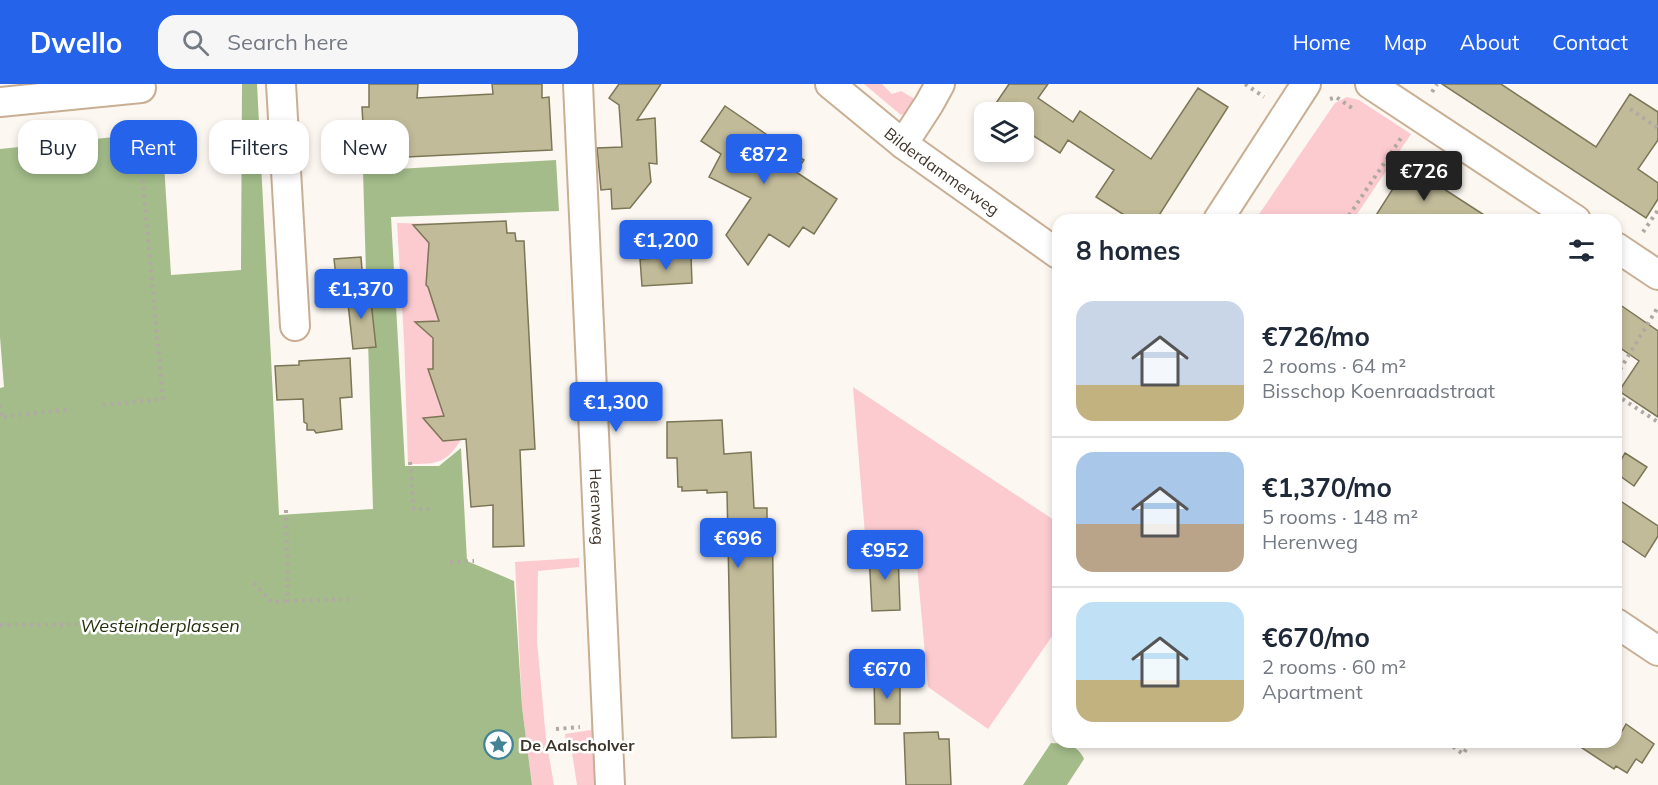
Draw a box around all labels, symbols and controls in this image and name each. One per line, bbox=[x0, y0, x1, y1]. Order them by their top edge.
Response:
search box bbox=[158, 15, 578, 69]
text: Dwello bbox=[30, 25, 122, 60]
icon: search bbox=[179, 26, 212, 59]
text: Search here bbox=[227, 28, 348, 56]
text: Home bbox=[1293, 29, 1351, 55]
text: Map bbox=[1384, 29, 1427, 55]
text: About bbox=[1460, 29, 1519, 55]
text: Contact bbox=[1552, 29, 1628, 55]
map controls bbox=[974, 102, 1034, 162]
button: layers bbox=[974, 102, 1034, 162]
chip: Buy bbox=[18, 120, 98, 174]
chip: Rent bbox=[110, 120, 197, 174]
chip: Filters bbox=[209, 120, 309, 174]
chip: New bbox=[321, 120, 409, 174]
street label: Bilderdammerweg bbox=[880, 123, 1003, 219]
pin: €872 bbox=[728, 134, 800, 185]
text: €872 bbox=[740, 141, 788, 166]
pin: €726 bbox=[1388, 151, 1460, 202]
text: €726 bbox=[1400, 158, 1448, 183]
pin: €1,200 bbox=[617, 220, 715, 271]
text: €1,200 bbox=[634, 227, 698, 252]
text: 8 homes bbox=[1076, 234, 1180, 267]
icon: filters bbox=[1565, 234, 1598, 267]
pin: €1,370 bbox=[312, 269, 410, 320]
text: €1,370 bbox=[329, 276, 393, 301]
text: €726/mo bbox=[1262, 320, 1370, 353]
icon: home bbox=[1124, 325, 1196, 397]
text: 2 rooms · 64 m² bbox=[1262, 353, 1406, 378]
text: Bisschop Koenraadstraat bbox=[1262, 378, 1495, 403]
pin: €1,300 bbox=[567, 382, 665, 433]
text: €1,300 bbox=[584, 389, 648, 414]
street label: Herenweg bbox=[586, 468, 609, 545]
text: €1,370/mo bbox=[1262, 471, 1392, 504]
icon: home bbox=[1124, 476, 1196, 548]
text: 5 rooms · 148 m² bbox=[1262, 504, 1418, 529]
pin: €696 bbox=[702, 518, 774, 569]
text: €696 bbox=[714, 525, 762, 550]
text: Herenweg bbox=[1262, 529, 1358, 554]
pin: €952 bbox=[849, 530, 921, 581]
text: €952 bbox=[861, 537, 909, 562]
water label: Westeinderplassen bbox=[80, 614, 240, 637]
text: €670/mo bbox=[1262, 621, 1370, 654]
icon: home bbox=[1124, 626, 1196, 698]
pin: €670 bbox=[851, 649, 923, 700]
text: 2 rooms · 60 m² bbox=[1262, 654, 1406, 679]
text: €670 bbox=[863, 656, 911, 681]
text: Apartment bbox=[1262, 679, 1363, 704]
place icon: De Aalscholver bbox=[483, 729, 515, 761]
place label: De Aalscholver bbox=[520, 735, 635, 755]

